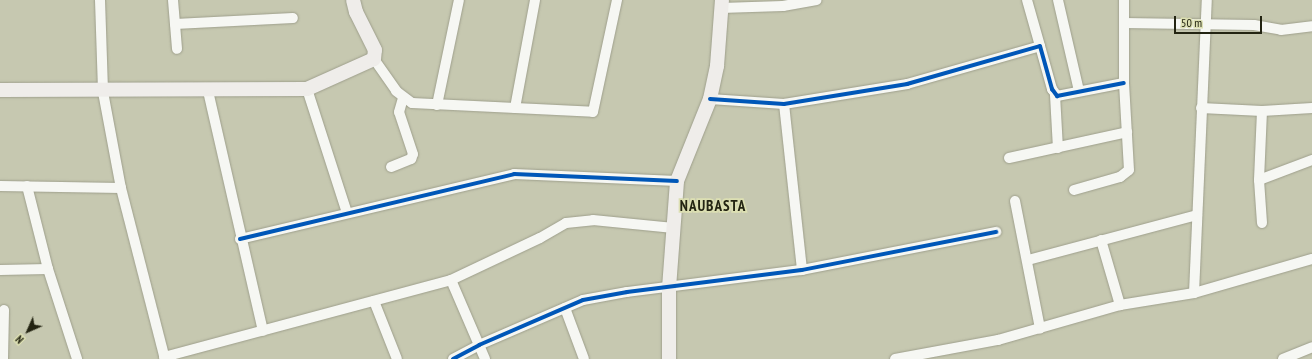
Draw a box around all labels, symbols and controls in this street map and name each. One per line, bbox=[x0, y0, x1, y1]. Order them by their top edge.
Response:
scale bar bbox=[1176, 8, 1264, 34]
text: 50 m bbox=[1181, 15, 1202, 30]
district label: NAUBASTA bbox=[680, 197, 746, 215]
north arrow bbox=[8, 311, 48, 351]
text: N bbox=[12, 332, 27, 347]

